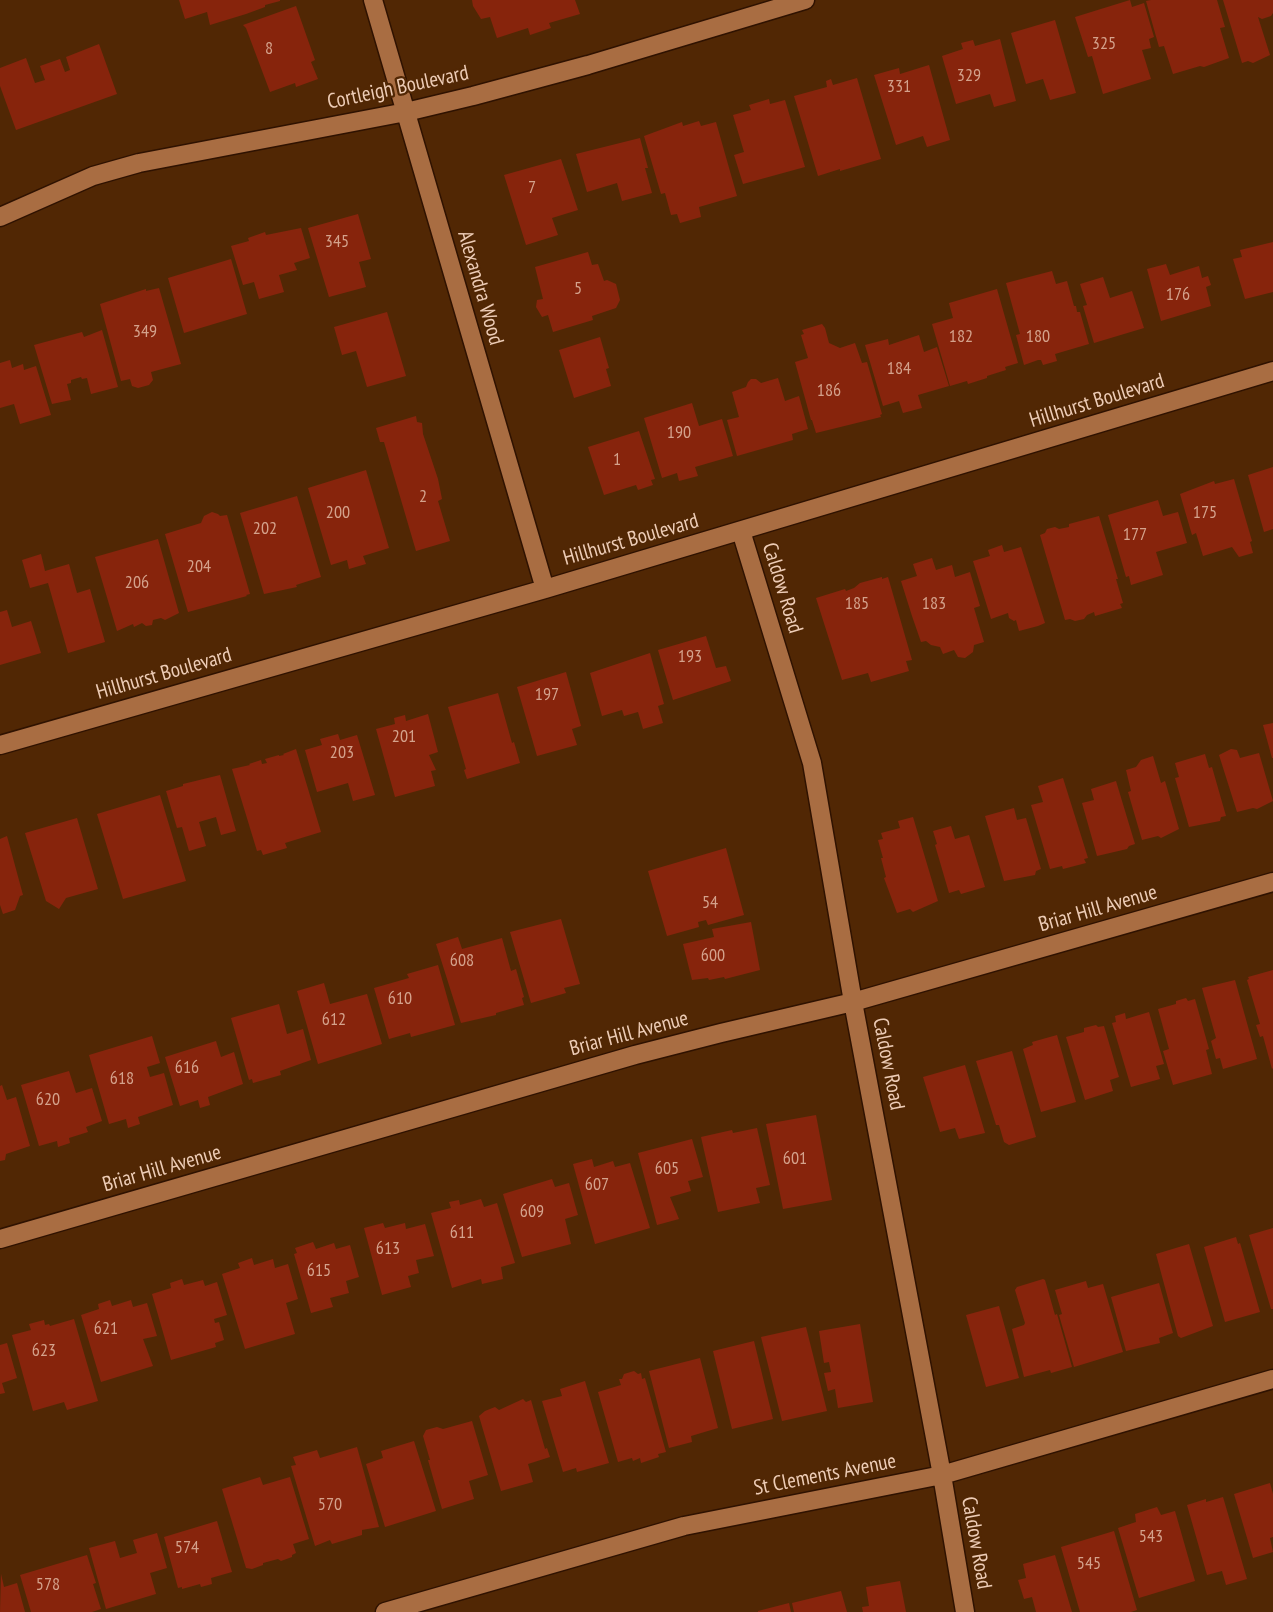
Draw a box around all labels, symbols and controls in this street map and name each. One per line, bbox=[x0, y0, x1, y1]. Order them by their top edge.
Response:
house number: 325 bbox=[1092, 33, 1116, 55]
house number: 8 bbox=[265, 38, 273, 60]
street label: Cortleigh Boulevard bbox=[325, 61, 471, 115]
house number: 329 bbox=[957, 65, 981, 87]
house number: 331 bbox=[887, 76, 911, 98]
house number: 7 bbox=[528, 177, 536, 199]
street label: Alexandra Wood bbox=[452, 228, 508, 348]
house number: 345 bbox=[325, 231, 349, 253]
house number: 5 bbox=[574, 278, 582, 300]
house number: 176 bbox=[1166, 284, 1190, 306]
house number: 349 bbox=[133, 321, 157, 343]
house number: 182 bbox=[949, 326, 973, 348]
house number: 180 bbox=[1026, 326, 1050, 348]
house number: 184 bbox=[887, 358, 911, 380]
street label: Hillhurst Boulevard bbox=[1027, 369, 1167, 433]
house number: 186 bbox=[817, 380, 841, 402]
house number: 190 bbox=[667, 422, 691, 444]
house number: 1 bbox=[613, 449, 621, 471]
house number: 2 bbox=[419, 486, 427, 508]
house number: 200 bbox=[326, 502, 350, 524]
house number: 175 bbox=[1193, 502, 1217, 524]
street label: Hillhurst Boulevard bbox=[560, 509, 702, 571]
house number: 202 bbox=[253, 518, 277, 540]
house number: 177 bbox=[1123, 524, 1147, 546]
street label: Caldow Road bbox=[756, 540, 808, 636]
house number: 204 bbox=[187, 556, 211, 578]
house number: 206 bbox=[125, 572, 149, 594]
house number: 185 bbox=[845, 593, 869, 615]
house number: 183 bbox=[922, 593, 946, 615]
street label: Hillhurst Boulevard bbox=[93, 643, 235, 705]
house number: 193 bbox=[678, 646, 702, 668]
house number: 197 bbox=[535, 684, 559, 706]
house number: 201 bbox=[392, 726, 416, 748]
house number: 203 bbox=[330, 742, 354, 764]
street label: Briar Hill Avenue bbox=[1036, 880, 1160, 938]
house number: 54 bbox=[702, 892, 718, 914]
house number: 600 bbox=[701, 945, 725, 967]
house number: 608 bbox=[450, 950, 474, 972]
house number: 610 bbox=[388, 988, 412, 1010]
street label: Briar Hill Avenue bbox=[567, 1006, 691, 1062]
house number: 612 bbox=[322, 1009, 346, 1031]
street label: Caldow Road bbox=[867, 1016, 909, 1112]
house number: 616 bbox=[175, 1057, 199, 1079]
house number: 618 bbox=[110, 1068, 134, 1090]
house number: 620 bbox=[36, 1089, 60, 1111]
street label: Briar Hill Avenue bbox=[100, 1140, 224, 1198]
house number: 601 bbox=[783, 1148, 807, 1170]
house number: 605 bbox=[655, 1158, 679, 1180]
house number: 607 bbox=[585, 1174, 609, 1196]
house number: 609 bbox=[520, 1201, 544, 1223]
house number: 611 bbox=[450, 1222, 474, 1244]
house number: 613 bbox=[376, 1238, 400, 1260]
house number: 615 bbox=[307, 1260, 331, 1282]
house number: 621 bbox=[94, 1318, 118, 1340]
house number: 623 bbox=[32, 1340, 56, 1362]
street label: St Clements Avenue bbox=[752, 1449, 898, 1501]
house number: 570 bbox=[318, 1494, 342, 1516]
street label: Caldow Road bbox=[955, 1495, 997, 1591]
house number: 543 bbox=[1139, 1526, 1163, 1548]
house number: 574 bbox=[175, 1537, 199, 1559]
house number: 545 bbox=[1077, 1553, 1101, 1575]
house number: 578 bbox=[36, 1574, 60, 1596]

